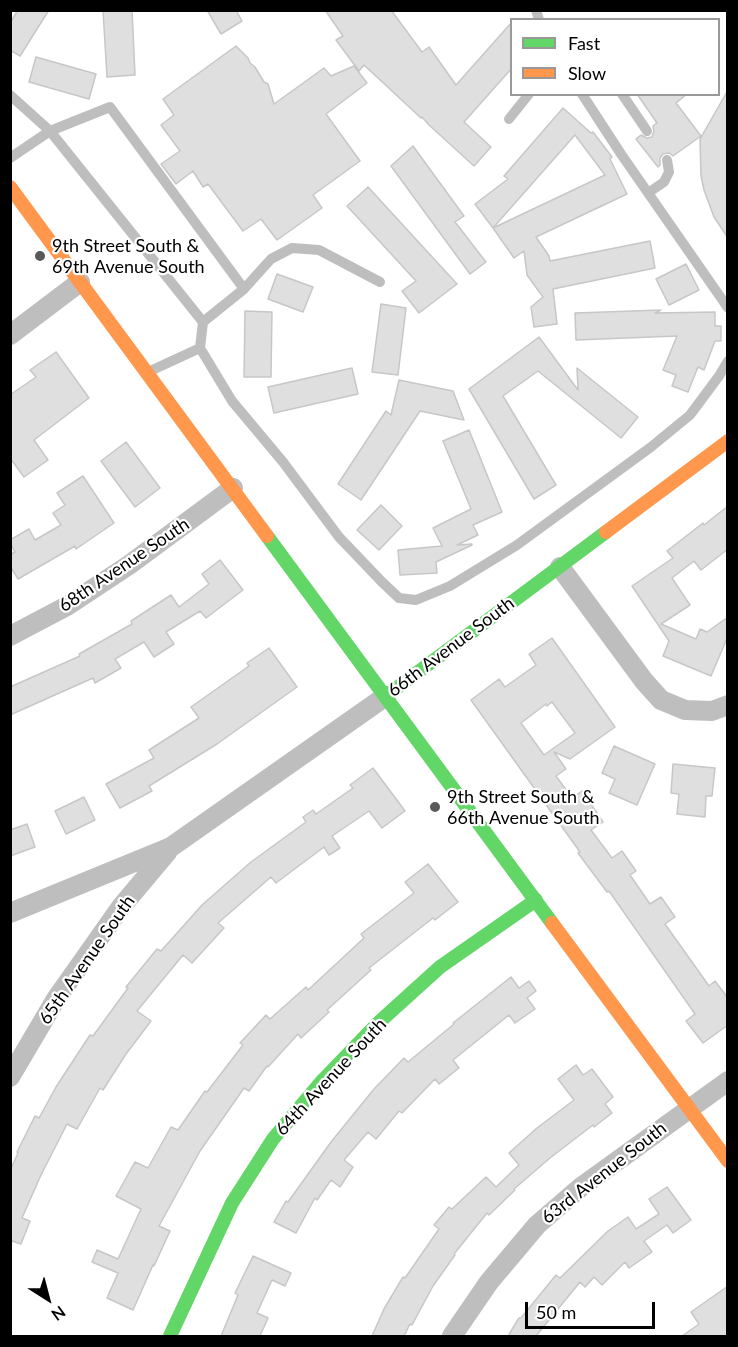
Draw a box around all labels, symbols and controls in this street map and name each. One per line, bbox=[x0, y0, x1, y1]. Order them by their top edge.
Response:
legend bbox=[510, 18, 720, 96]
text: Fast bbox=[568, 32, 600, 54]
text: Slow bbox=[568, 62, 606, 84]
place label: 9th Street South & 69th Avenue South bbox=[52, 235, 205, 278]
marker: 9th Street South & 69th Avenue South bbox=[33, 249, 47, 263]
street label: 68th Avenue South bbox=[55, 513, 193, 617]
street label: 66th Avenue South bbox=[384, 592, 518, 702]
place label: 9th Street South & 66th Avenue South bbox=[447, 786, 600, 828]
marker: 9th Street South & 66th Avenue South bbox=[428, 800, 442, 814]
street label: 65th Avenue South bbox=[34, 891, 140, 1029]
street label: 64th Avenue South bbox=[271, 1014, 391, 1140]
street label: 63rd Avenue South bbox=[537, 1118, 671, 1228]
north arrow bbox=[18, 1269, 78, 1329]
scale bar bbox=[528, 1290, 658, 1328]
text: 50 m bbox=[536, 1301, 576, 1323]
text: N bbox=[48, 1303, 69, 1325]

